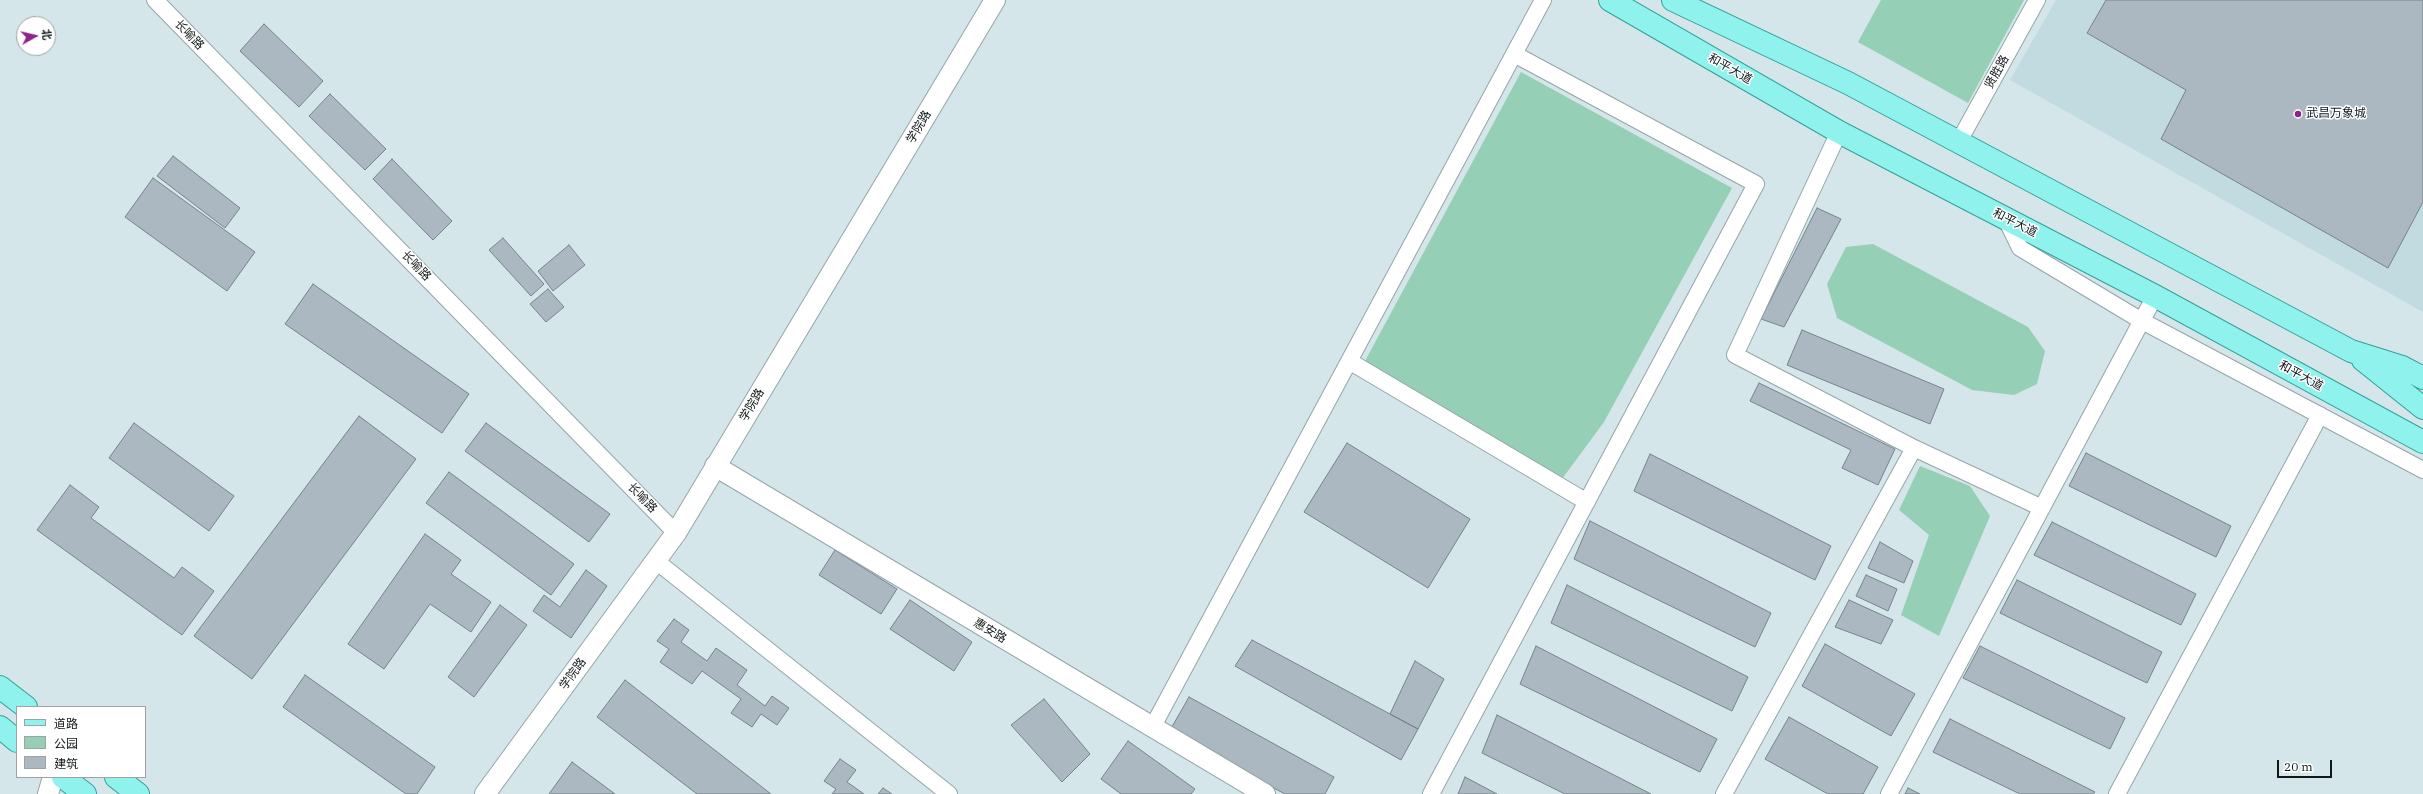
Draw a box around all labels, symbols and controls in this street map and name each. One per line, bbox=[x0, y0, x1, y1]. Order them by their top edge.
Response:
north arrow bbox=[16, 16, 56, 56]
street label: 长喻路 bbox=[171, 17, 207, 53]
text: 北 bbox=[39, 28, 55, 41]
street label: 和平大道 bbox=[1706, 51, 1754, 87]
street label: 贤胜路 bbox=[1982, 53, 2012, 91]
place label: 武昌万象城 bbox=[2306, 107, 2366, 121]
street label: 学院路 bbox=[904, 108, 934, 146]
marker: 武昌万象城 bbox=[2293, 109, 2303, 119]
street label: 和平大道 bbox=[1990, 206, 2040, 240]
street label: 长喻路 bbox=[398, 248, 434, 284]
street label: 和平大道 bbox=[2277, 358, 2325, 394]
street label: 学院路 bbox=[737, 386, 767, 424]
street label: 长喻路 bbox=[624, 480, 660, 516]
street label: 惠安路 bbox=[971, 616, 1009, 646]
street label: 学院路 bbox=[557, 655, 589, 693]
legend bbox=[16, 706, 146, 778]
text: 道路 bbox=[54, 716, 78, 731]
text: 公园 bbox=[54, 736, 78, 751]
scale bar bbox=[2279, 752, 2334, 778]
text: 建筑 bbox=[54, 756, 78, 771]
text: 20 m bbox=[2284, 759, 2313, 774]

